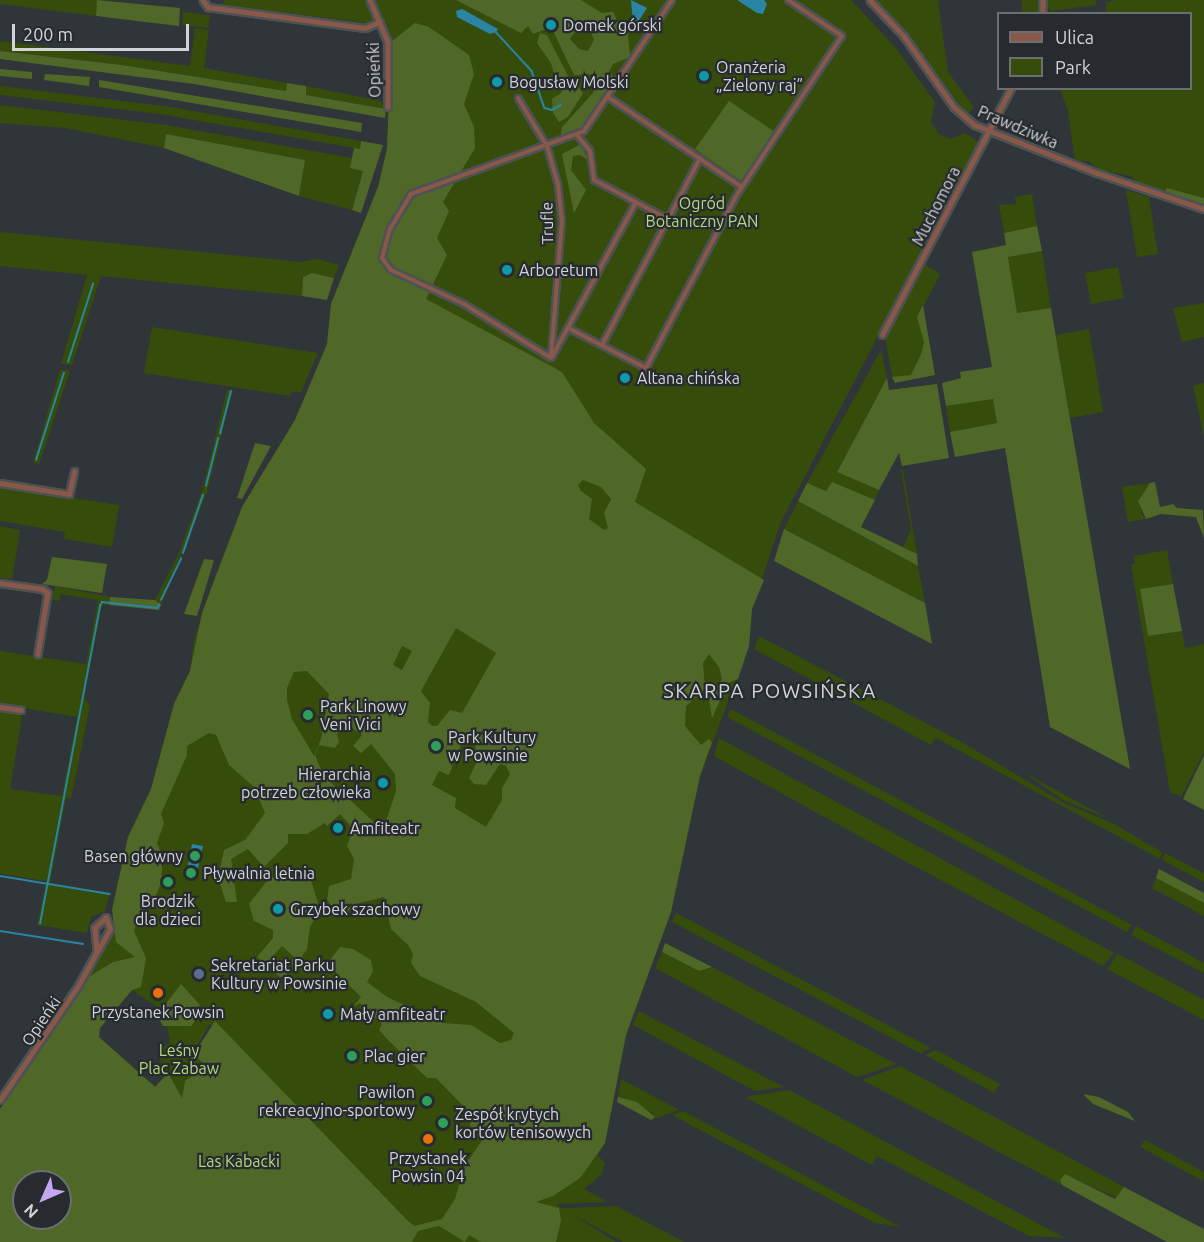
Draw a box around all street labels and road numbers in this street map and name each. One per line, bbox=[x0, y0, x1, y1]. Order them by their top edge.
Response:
street label: Opieńki bbox=[363, 42, 385, 98]
street label: Prawdziwka bbox=[975, 101, 1061, 153]
street label: Muchomora bbox=[908, 163, 964, 249]
street label: Trufle bbox=[537, 201, 557, 245]
street label: Opieńki bbox=[17, 993, 65, 1049]

